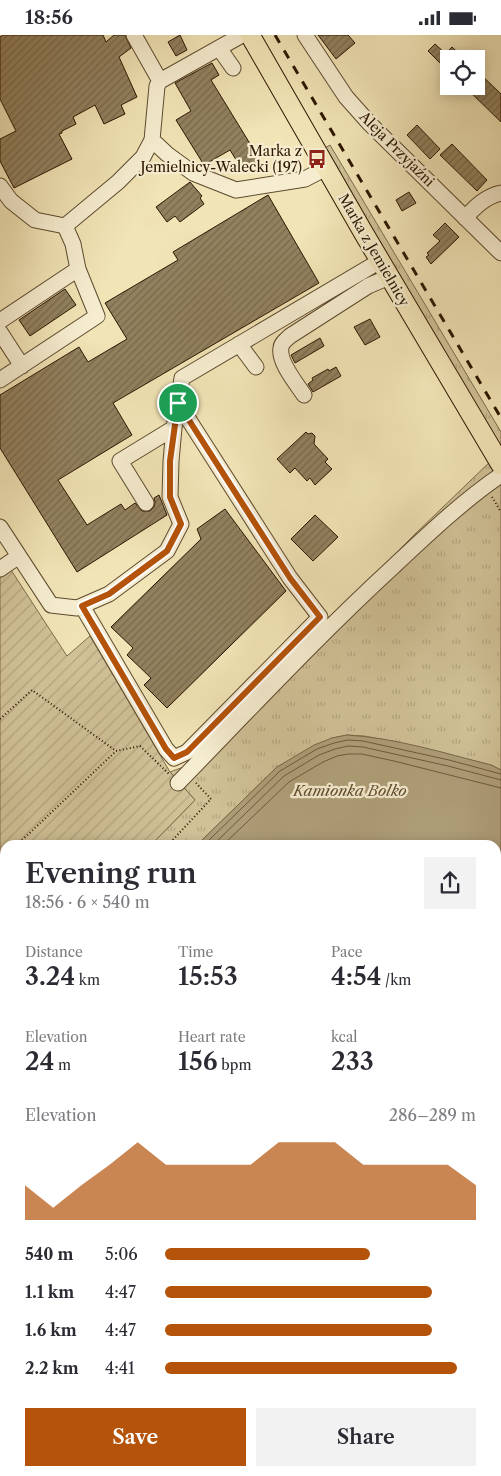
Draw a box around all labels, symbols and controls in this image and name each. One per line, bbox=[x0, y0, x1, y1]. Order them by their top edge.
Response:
text: 18:56 bbox=[25, 6, 73, 29]
map controls bbox=[440, 50, 485, 95]
button: locate bbox=[440, 50, 485, 95]
street label: Aleja Przyjaźni bbox=[355, 107, 438, 190]
place label: Marka z Jemielnicy-Walecki (197) bbox=[138, 142, 302, 176]
bus stop icon: Marka z Jemielnicy-Walecki (197) bbox=[306, 148, 328, 170]
street label: Marka z Jemielnicy bbox=[334, 191, 414, 310]
pin bbox=[157, 382, 199, 424]
icon: arrive bbox=[164, 389, 192, 417]
water label: Kamionka Bolko bbox=[292, 781, 407, 800]
text: Evening run bbox=[25, 856, 197, 890]
button: share bbox=[424, 857, 476, 909]
text: 18:56 · 6 × 540 m bbox=[25, 892, 150, 912]
text: Distance bbox=[25, 943, 83, 961]
text: Time bbox=[178, 943, 213, 961]
text: Pace bbox=[331, 943, 363, 961]
text: 3.24 bbox=[25, 961, 75, 992]
text: 15:53 bbox=[178, 961, 238, 992]
text: 4:54 bbox=[331, 961, 381, 992]
text: km bbox=[75, 971, 100, 989]
text: /km bbox=[381, 971, 411, 989]
text: Elevation bbox=[25, 1028, 88, 1046]
text: Heart rate bbox=[178, 1028, 245, 1046]
text: kcal bbox=[331, 1028, 357, 1046]
text: 24 bbox=[25, 1046, 54, 1077]
text: 156 bbox=[178, 1046, 218, 1077]
text: 233 bbox=[331, 1046, 374, 1077]
text: m bbox=[54, 1056, 71, 1074]
text: bpm bbox=[218, 1056, 251, 1074]
text: Elevation bbox=[25, 1105, 96, 1125]
text: 286–289 m bbox=[389, 1105, 476, 1125]
text: 540 m bbox=[25, 1244, 73, 1264]
text: 5:06 bbox=[105, 1244, 138, 1264]
text: 1.1 km bbox=[25, 1282, 74, 1302]
text: 4:47 bbox=[105, 1282, 136, 1302]
text: 1.6 km bbox=[25, 1320, 77, 1340]
text: 4:47 bbox=[105, 1320, 136, 1340]
text: 2.2 km bbox=[25, 1358, 79, 1378]
text: 4:41 bbox=[105, 1358, 135, 1378]
button: Save bbox=[25, 1408, 246, 1466]
button: Share bbox=[256, 1408, 476, 1466]

